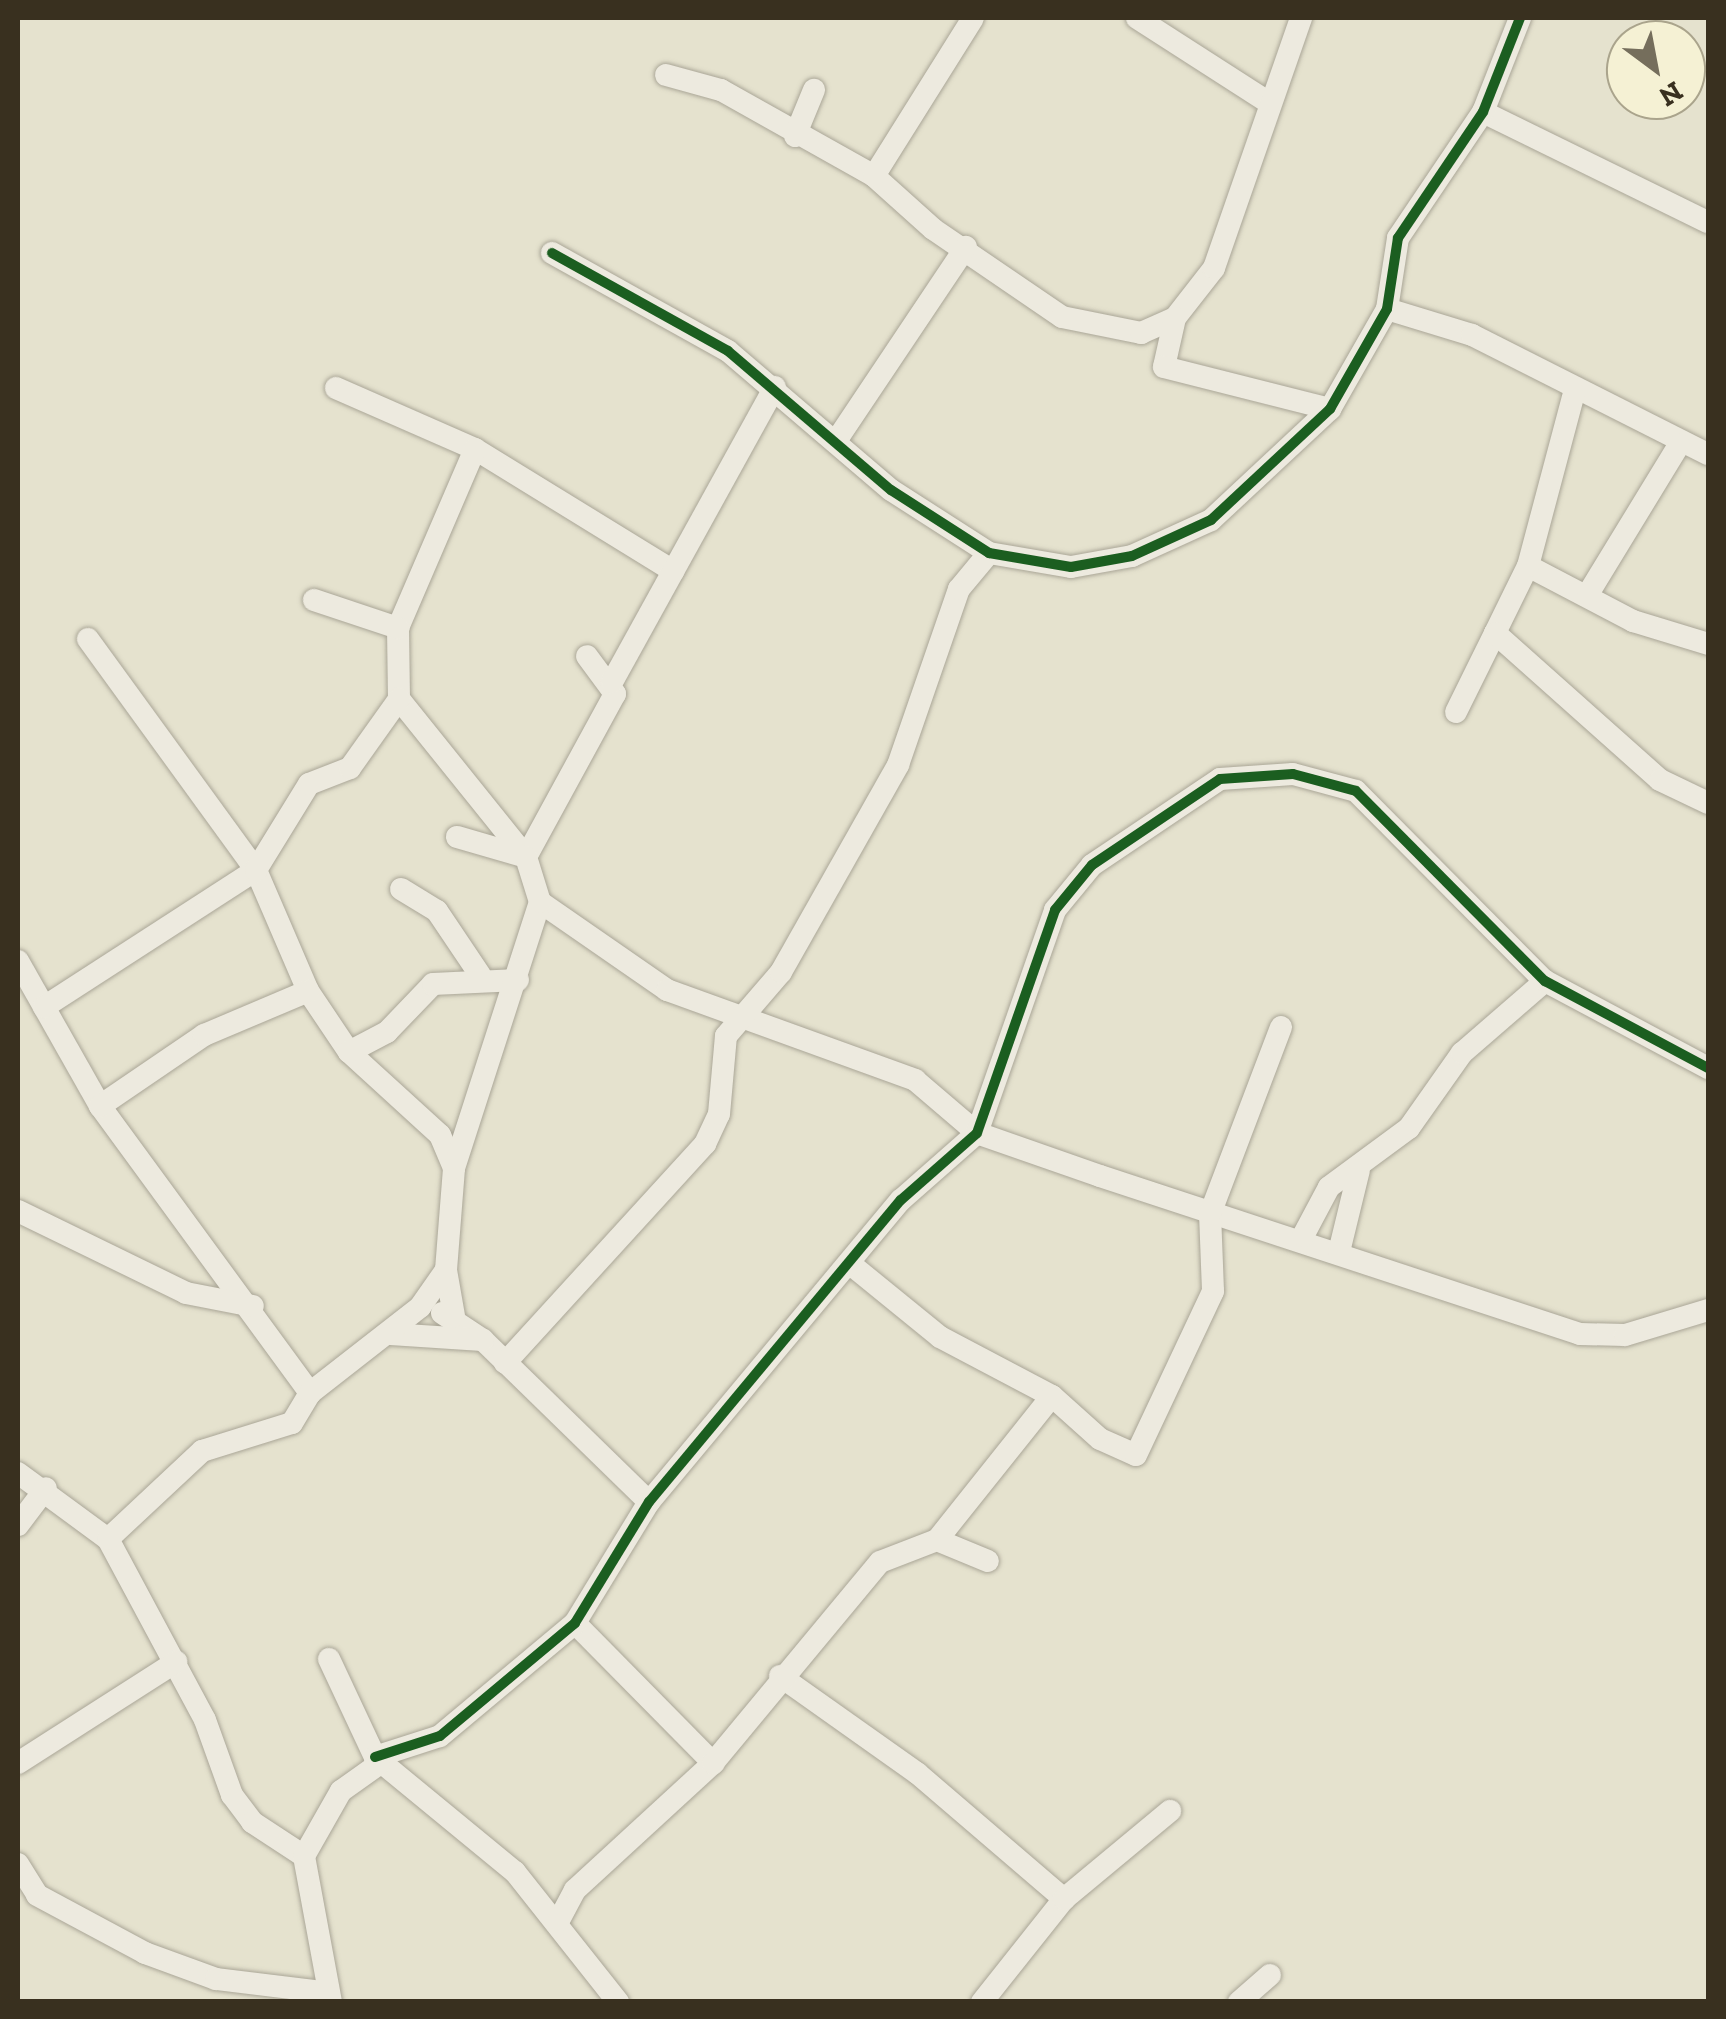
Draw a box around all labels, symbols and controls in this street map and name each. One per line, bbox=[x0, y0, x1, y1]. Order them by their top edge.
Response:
north arrow bbox=[1606, 20, 1706, 120]
text: N bbox=[1653, 75, 1689, 114]

